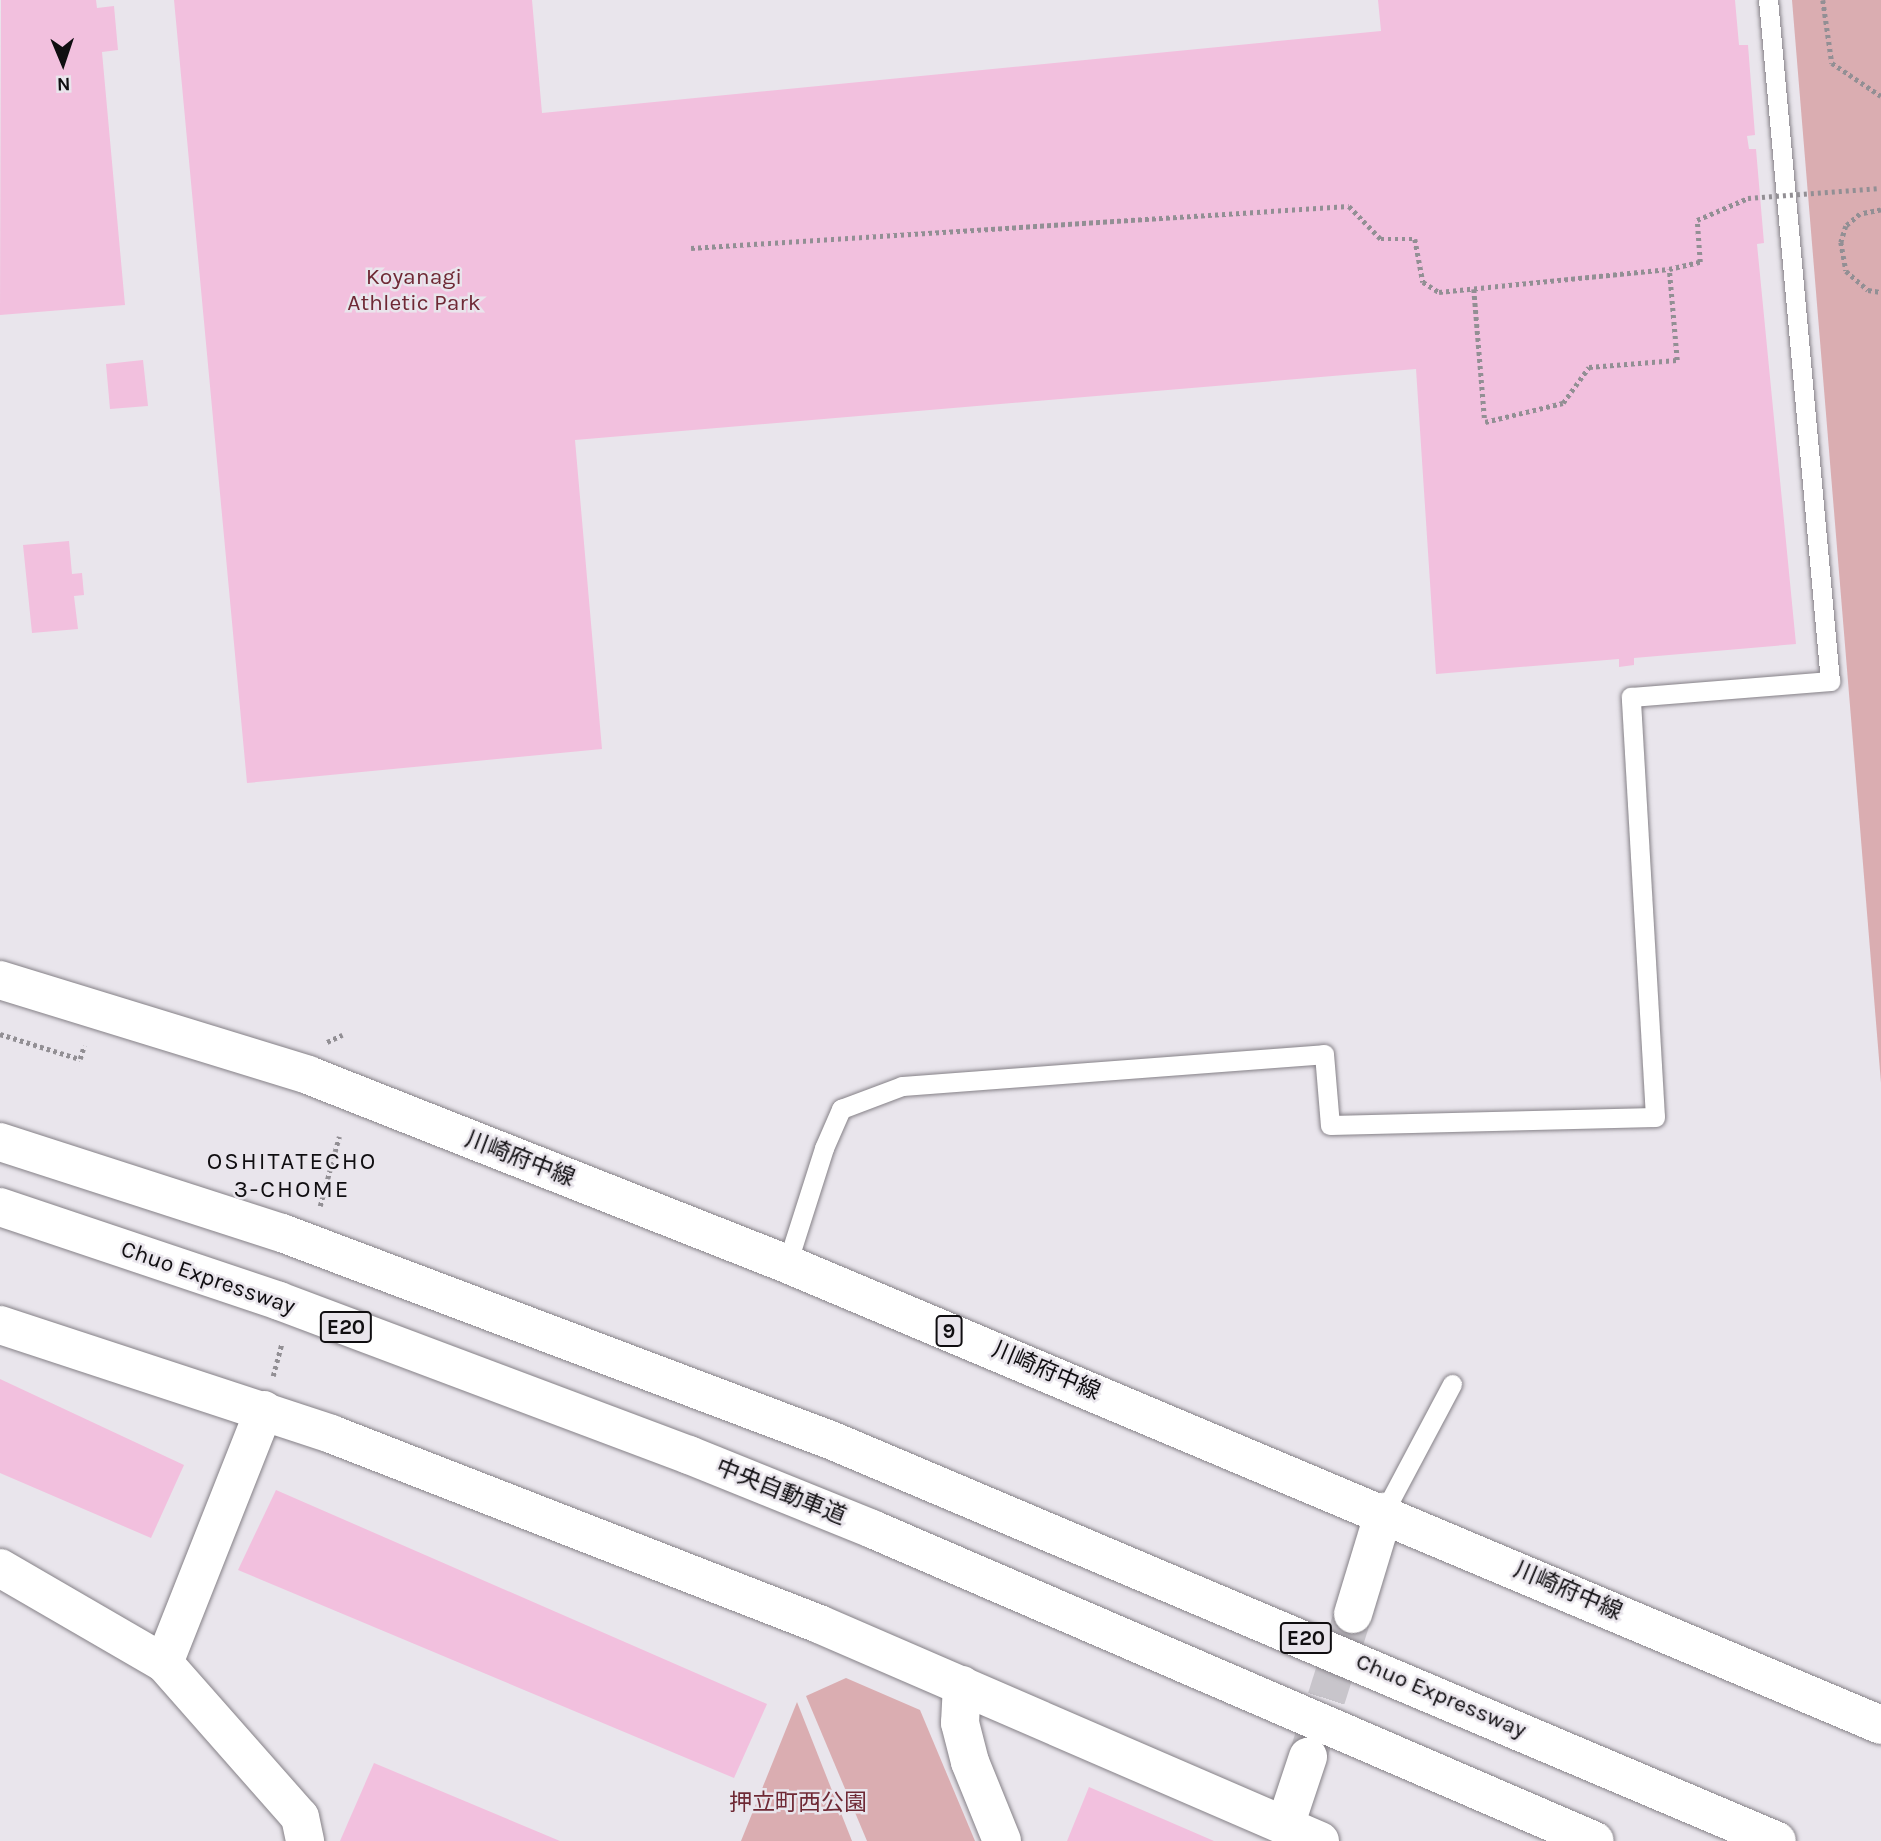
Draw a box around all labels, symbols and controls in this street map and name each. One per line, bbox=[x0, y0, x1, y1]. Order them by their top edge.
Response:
north arrow bbox=[28, 28, 98, 98]
text: N bbox=[57, 73, 71, 95]
park label: Koyanagi Athletic Park bbox=[347, 263, 481, 317]
street label: 川崎府中線 bbox=[461, 1126, 579, 1192]
district label: OSHITATECHO 3-CHOME bbox=[208, 1148, 376, 1204]
street label: Chuo Expressway bbox=[117, 1235, 299, 1321]
road number: E20 bbox=[320, 1310, 372, 1344]
road number: 9 bbox=[935, 1314, 963, 1348]
street label: 川崎府中線 bbox=[988, 1336, 1104, 1406]
street label: 中央自動車道 bbox=[712, 1453, 850, 1531]
street label: 川崎府中線 bbox=[1510, 1556, 1626, 1626]
road number: E20 bbox=[1280, 1620, 1332, 1656]
street label: Chuo Expressway bbox=[1352, 1648, 1530, 1744]
park label: 押立町西公園 bbox=[729, 1789, 867, 1817]

